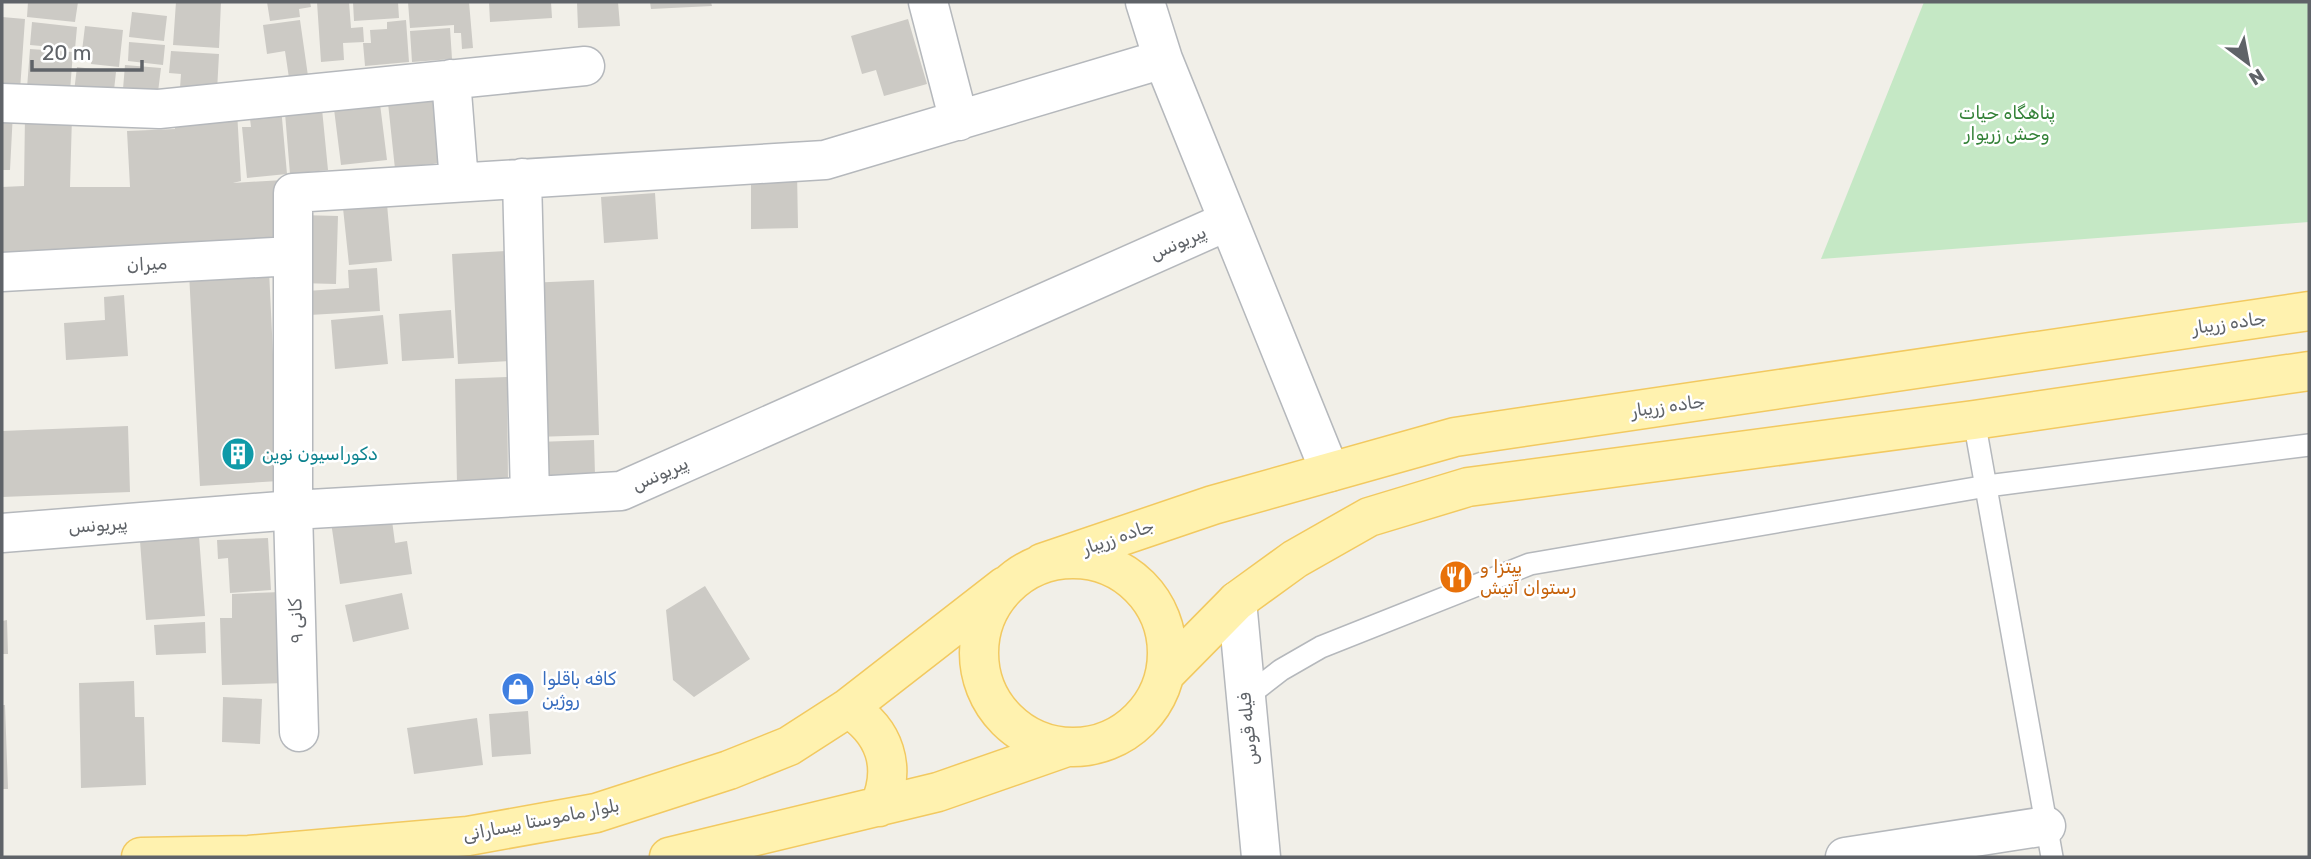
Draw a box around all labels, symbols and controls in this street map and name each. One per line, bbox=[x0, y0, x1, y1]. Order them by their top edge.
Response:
scale bar bbox=[32, 28, 142, 72]
north arrow bbox=[2213, 28, 2283, 98]
text: 20 m bbox=[42, 40, 91, 65]
text: N bbox=[2245, 64, 2269, 90]
park label: پناهگاه حیات وحش زریوار bbox=[1959, 102, 2055, 145]
street label: پیریونس bbox=[1146, 221, 1210, 266]
street label: میران bbox=[126, 252, 168, 276]
street label: جاده زریبار bbox=[2190, 307, 2267, 339]
street label: جاده زریبار bbox=[1629, 390, 1706, 422]
building icon: دکوراسیون نوین bbox=[219, 435, 257, 473]
place label: دکوراسیون نوین bbox=[262, 443, 378, 465]
street label: پیریونس bbox=[628, 452, 692, 497]
street label: پیریونس bbox=[68, 512, 129, 539]
street label: جاده زریبار bbox=[1078, 514, 1157, 560]
place label: پیتزا و رستوان آتیش bbox=[1480, 556, 1576, 599]
restaurant icon: پیتزا و رستوان آتیش bbox=[1437, 558, 1475, 596]
street label: کانی ۹ bbox=[284, 598, 308, 644]
place label: کافه باقلوا روژین bbox=[542, 668, 616, 711]
shop icon: کافه باقلوا روژین bbox=[499, 670, 537, 708]
street label: فیله قوس bbox=[1233, 691, 1263, 767]
street label: بلوار ماموستا بیسارانی bbox=[461, 794, 621, 846]

